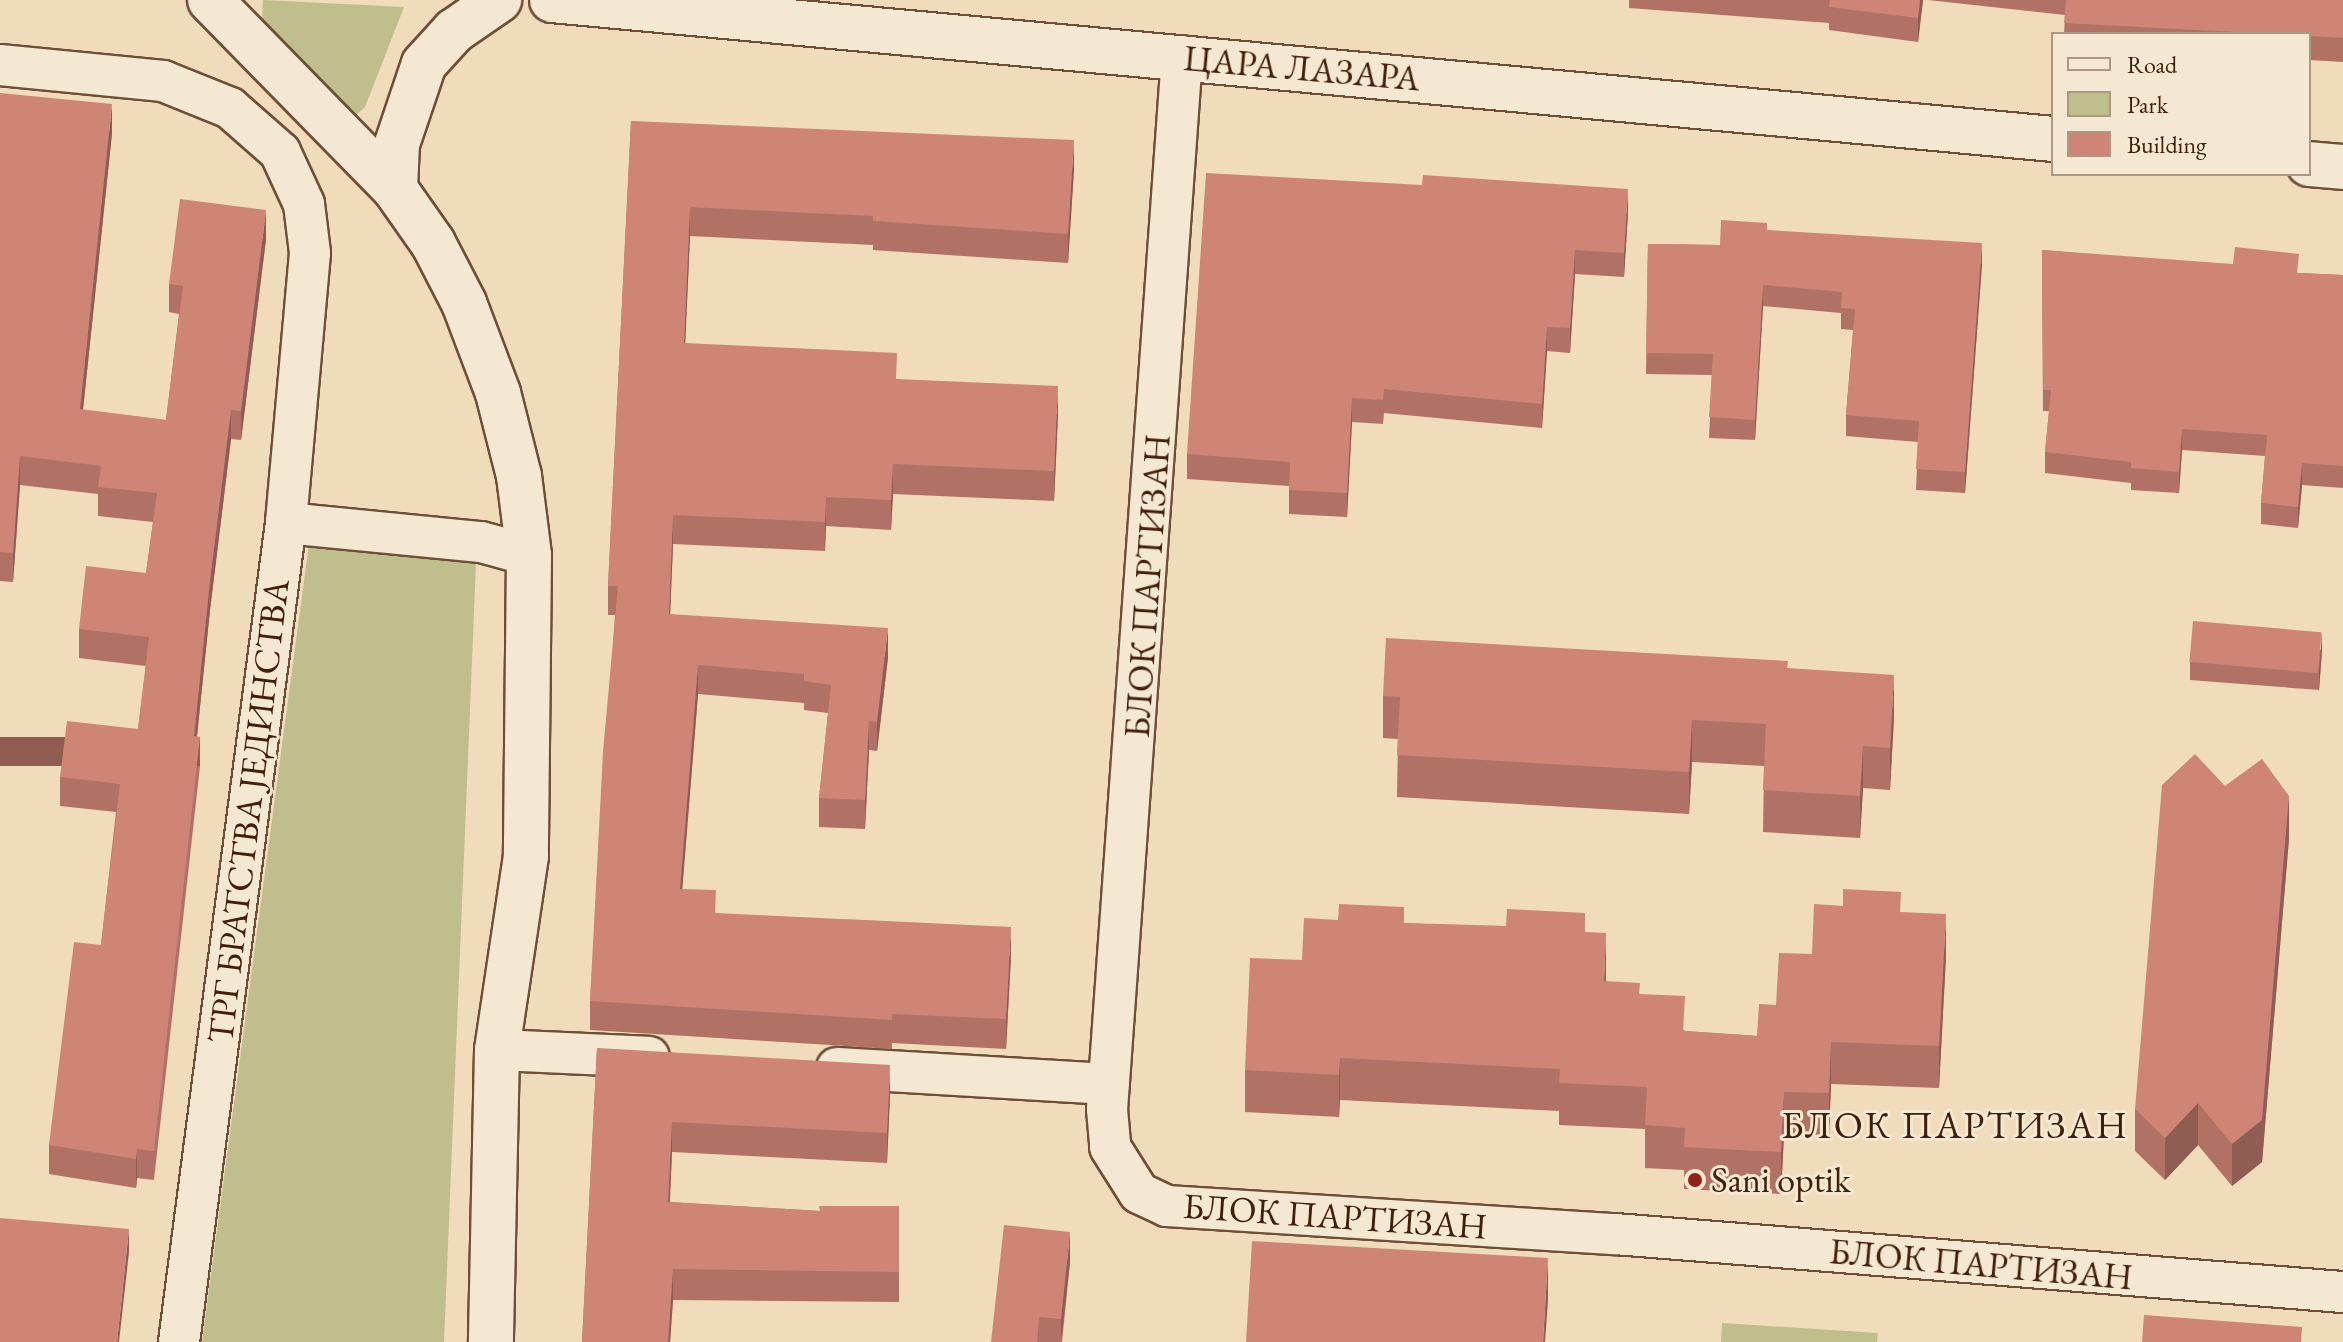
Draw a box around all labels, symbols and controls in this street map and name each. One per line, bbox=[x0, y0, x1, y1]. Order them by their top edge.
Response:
legend bbox=[2051, 32, 2311, 176]
street label: ЦАРА ЛАЗАРА bbox=[1182, 36, 1422, 100]
text: Road bbox=[2127, 49, 2177, 80]
text: Park bbox=[2127, 89, 2168, 120]
text: Building bbox=[2127, 129, 2207, 160]
street label: БЛОК ПАРТИЗАН bbox=[1115, 433, 1179, 739]
street label: ТРГ БРАТСТВА ЈЕДИНСТВА bbox=[198, 577, 298, 1045]
district label: БЛОК ПАРТИЗАН bbox=[1781, 1102, 2129, 1148]
place label: Sani optik bbox=[1711, 1158, 1851, 1202]
marker: Sani optik bbox=[1686, 1171, 1704, 1189]
street label: БЛОК ПАРТИЗАН bbox=[1182, 1184, 1488, 1248]
street label: БЛОК ПАРТИЗАН bbox=[1827, 1229, 2135, 1299]

